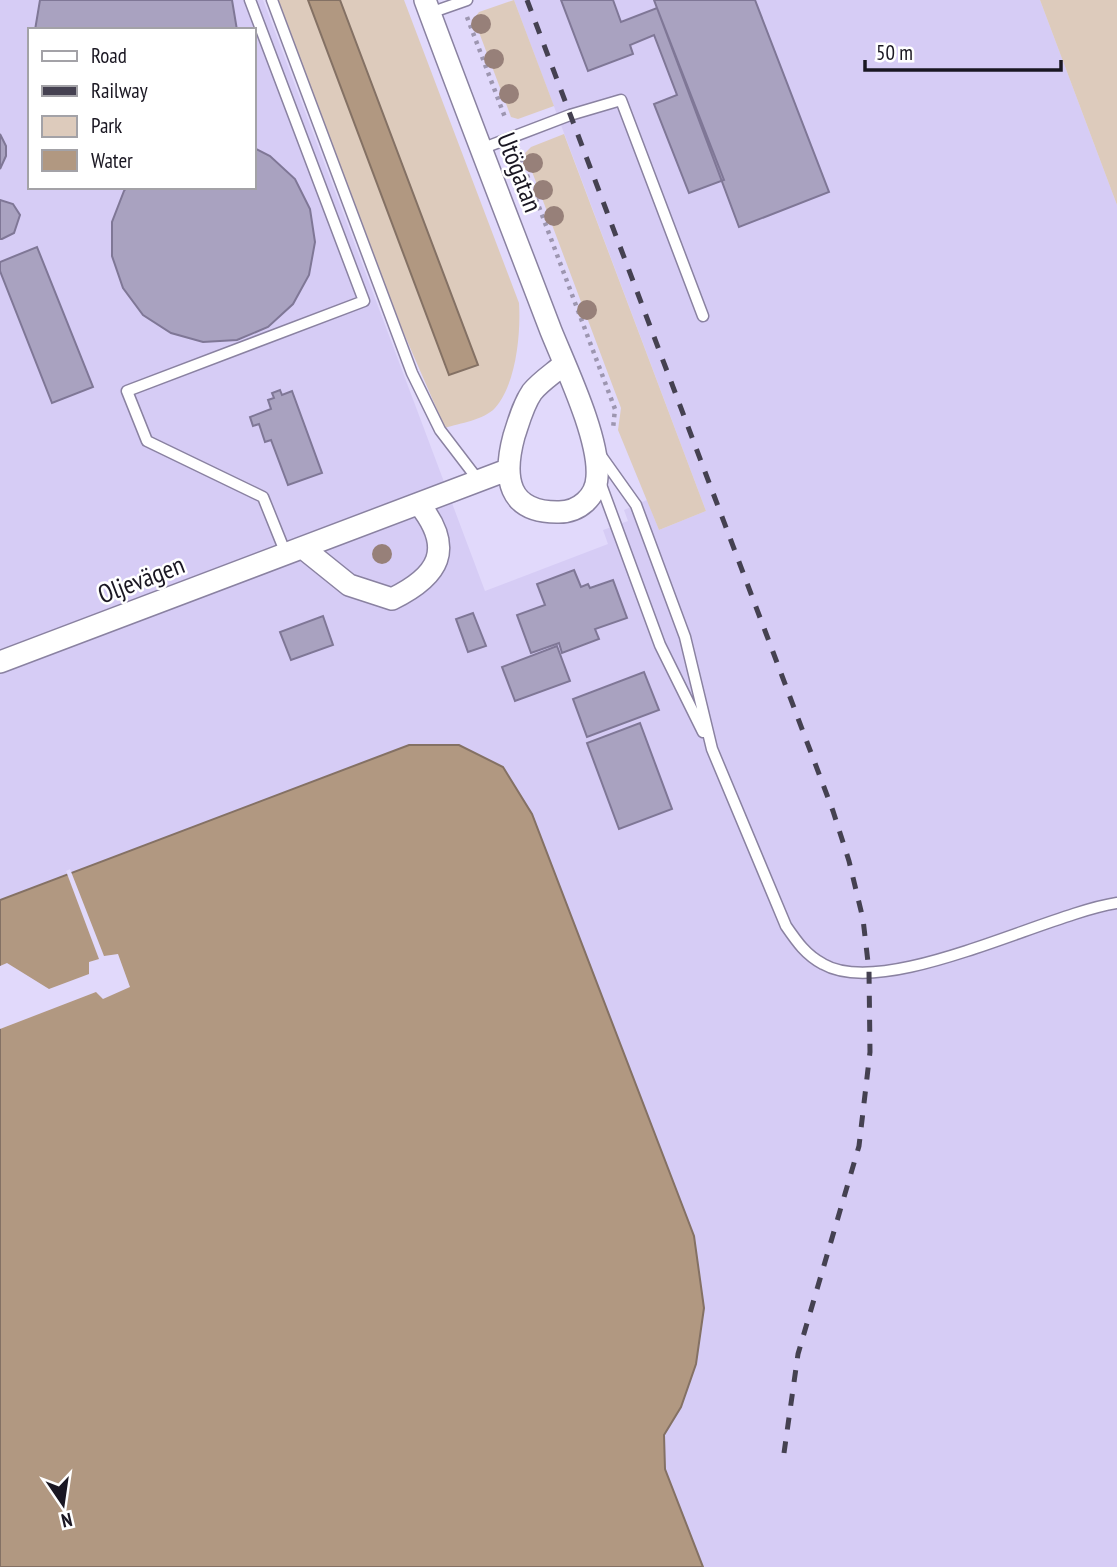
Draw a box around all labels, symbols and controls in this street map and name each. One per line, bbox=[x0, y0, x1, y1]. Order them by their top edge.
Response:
legend bbox=[28, 28, 256, 189]
scale bar bbox=[865, 28, 1061, 72]
text: 50 m bbox=[876, 39, 913, 66]
text: Road bbox=[91, 42, 127, 69]
text: Railway bbox=[91, 77, 148, 104]
text: Park bbox=[91, 112, 122, 139]
street label: Utögatan bbox=[490, 128, 550, 216]
text: Water bbox=[91, 147, 133, 174]
street label: Oljevägen bbox=[93, 547, 189, 611]
north arrow bbox=[28, 1469, 98, 1539]
text: N bbox=[59, 1508, 75, 1533]

